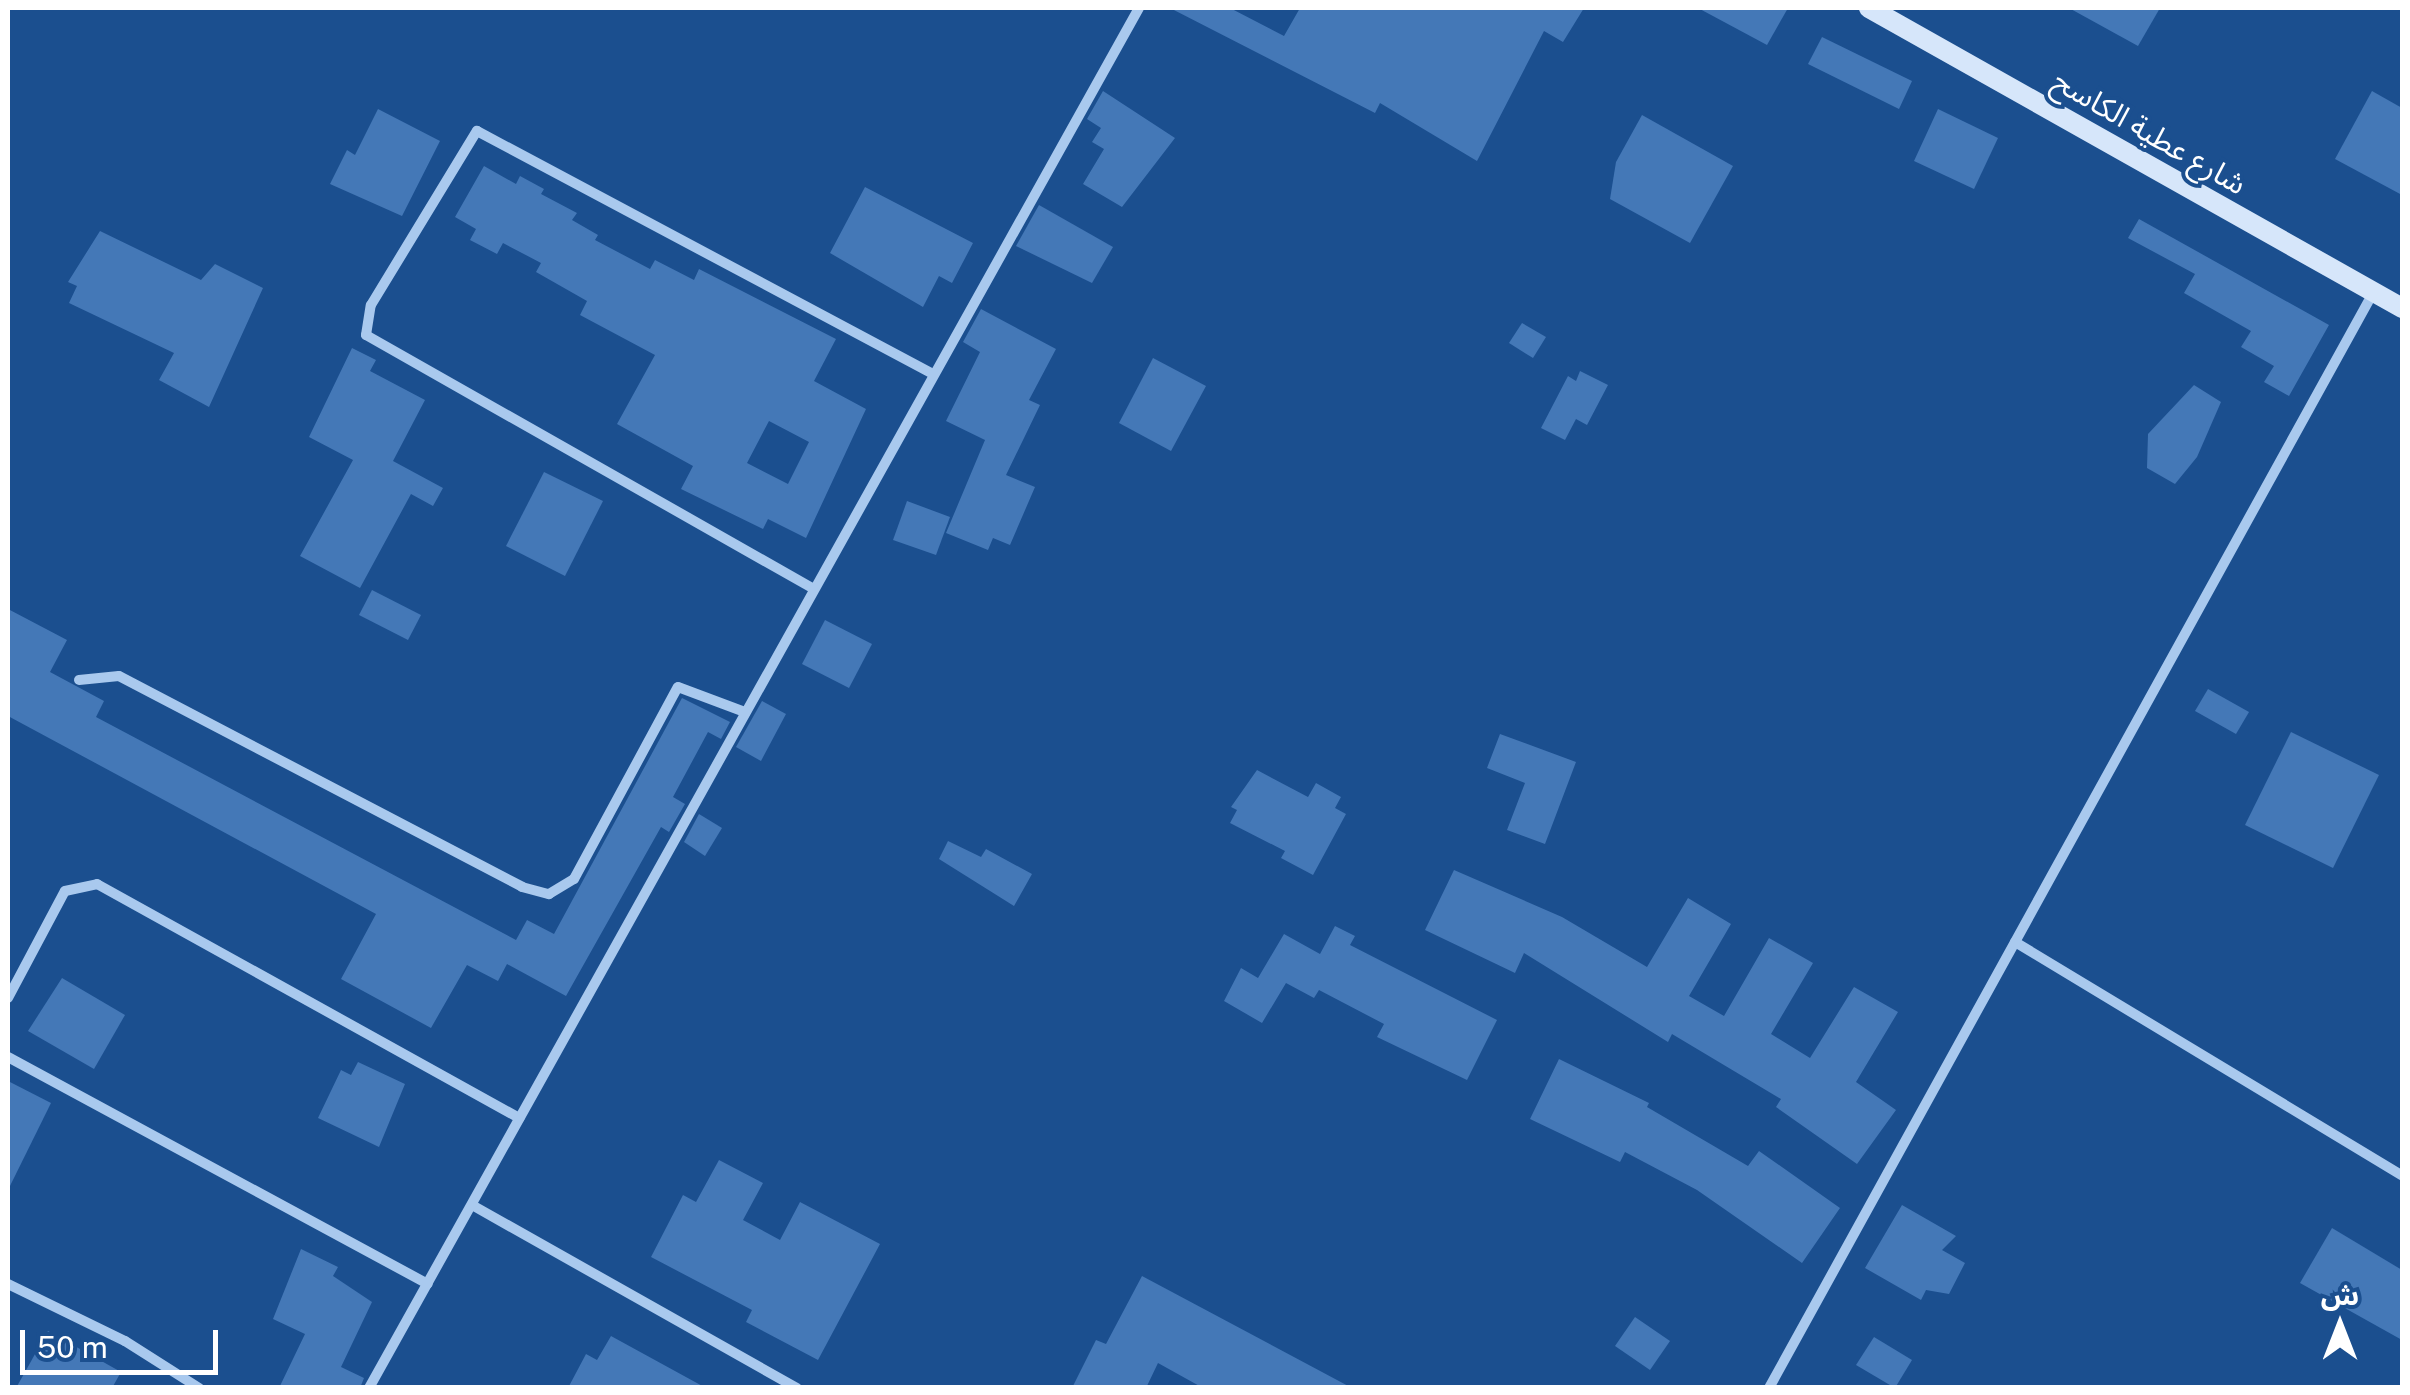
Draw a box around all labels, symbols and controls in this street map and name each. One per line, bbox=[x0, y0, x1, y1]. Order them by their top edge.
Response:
street label: شارع عطية الكاسح bbox=[2047, 62, 2253, 202]
north arrow bbox=[2290, 1275, 2390, 1375]
text: ش bbox=[2321, 1278, 2359, 1311]
scale bar bbox=[25, 1310, 222, 1372]
text: 50 m bbox=[37, 1329, 108, 1365]

